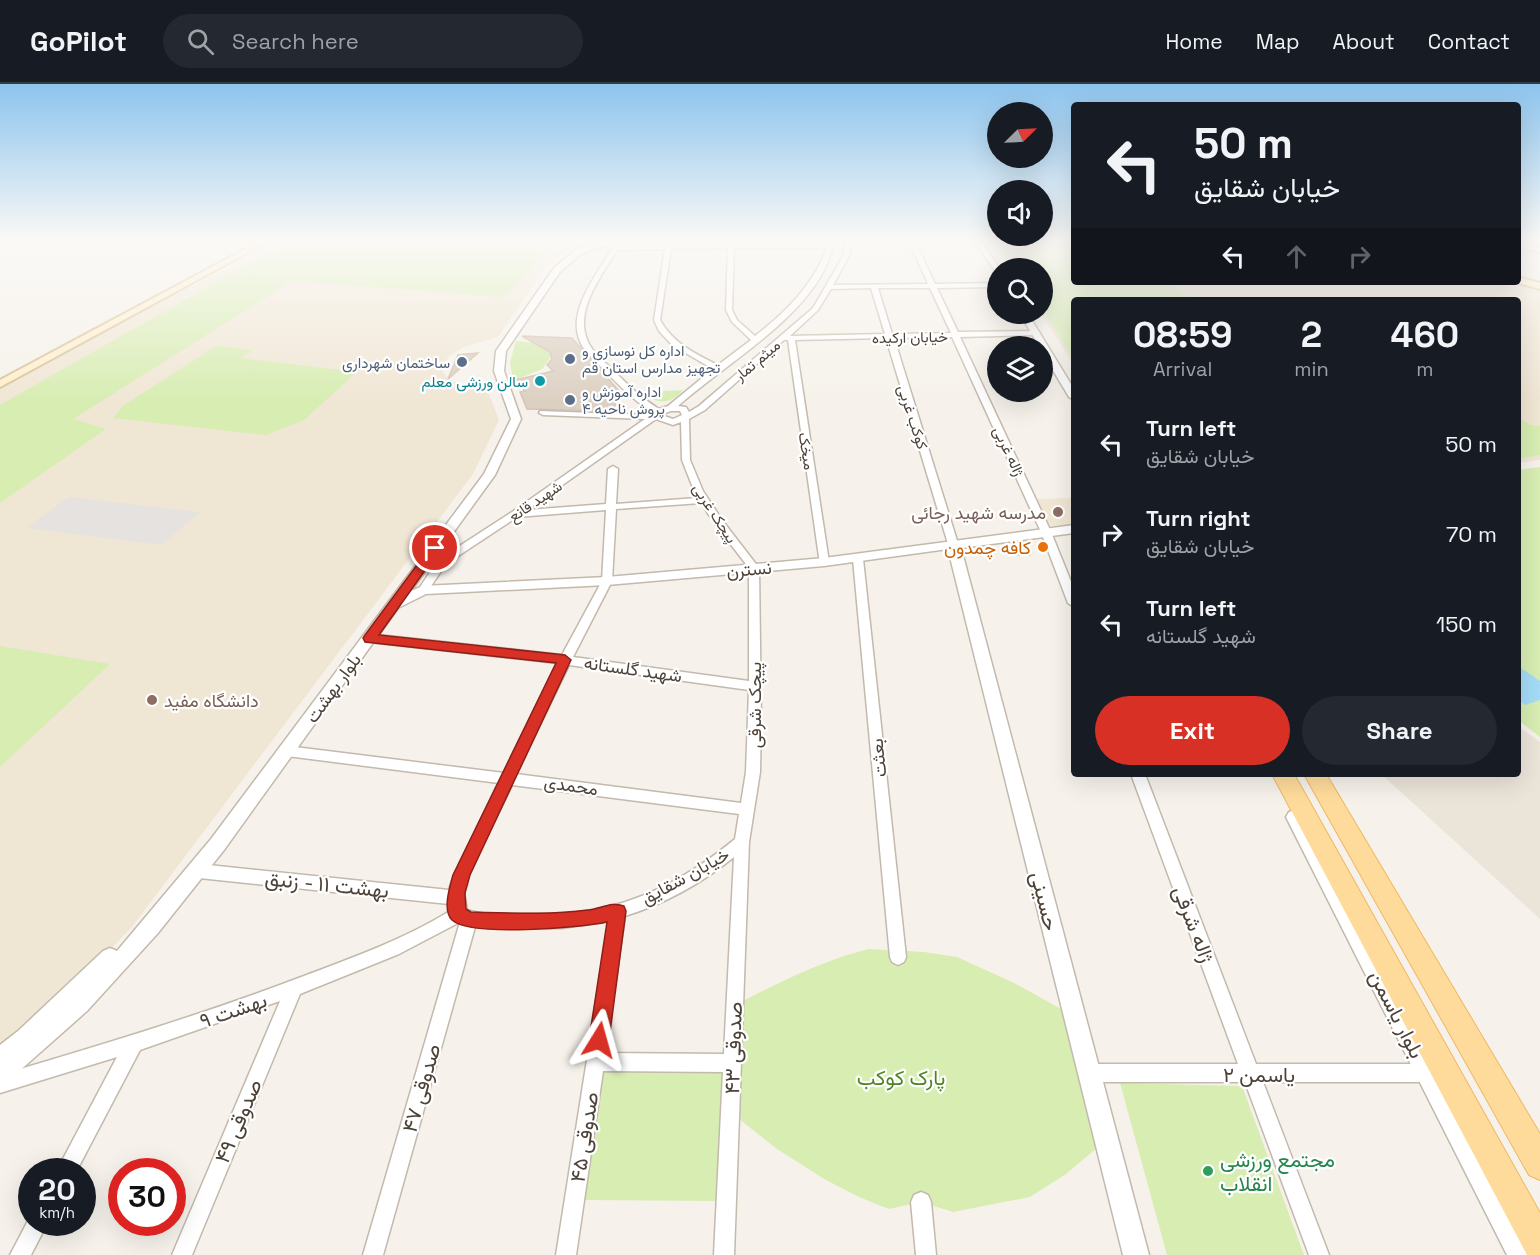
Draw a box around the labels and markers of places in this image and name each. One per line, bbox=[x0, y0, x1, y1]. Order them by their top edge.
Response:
place label: اداره کل نوسازی و تجهیز مدارس استان قم bbox=[582, 341, 721, 378]
marker: اداره کل نوسازی و تجهیز مدارس استان قم bbox=[563, 352, 577, 366]
place label: ساختمان شهرداری bbox=[342, 353, 450, 373]
marker: ساختمان شهرداری bbox=[455, 355, 469, 369]
place label: سالن ورزشی معلم bbox=[421, 372, 528, 392]
marker: سالن ورزشی معلم bbox=[533, 374, 547, 388]
place label: اداره آموزش و پروش ناحیه ۴ bbox=[582, 382, 665, 419]
marker: اداره آموزش و پروش ناحیه ۴ bbox=[563, 393, 577, 407]
place label: مدرسه شهید رجائی bbox=[911, 501, 1046, 524]
marker: مدرسه شهید رجائی bbox=[1051, 505, 1065, 519]
pin bbox=[409, 522, 460, 573]
place label: کافه چمدون bbox=[944, 536, 1031, 560]
marker: کافه چمدون bbox=[1036, 540, 1050, 554]
place label: دانشگاه مفید bbox=[164, 689, 259, 712]
marker: دانشگاه مفید bbox=[145, 693, 159, 707]
place label: مجتمع ورزشی انقلاب bbox=[1220, 1146, 1335, 1197]
marker: مجتمع ورزشی انقلاب bbox=[1201, 1164, 1215, 1178]

